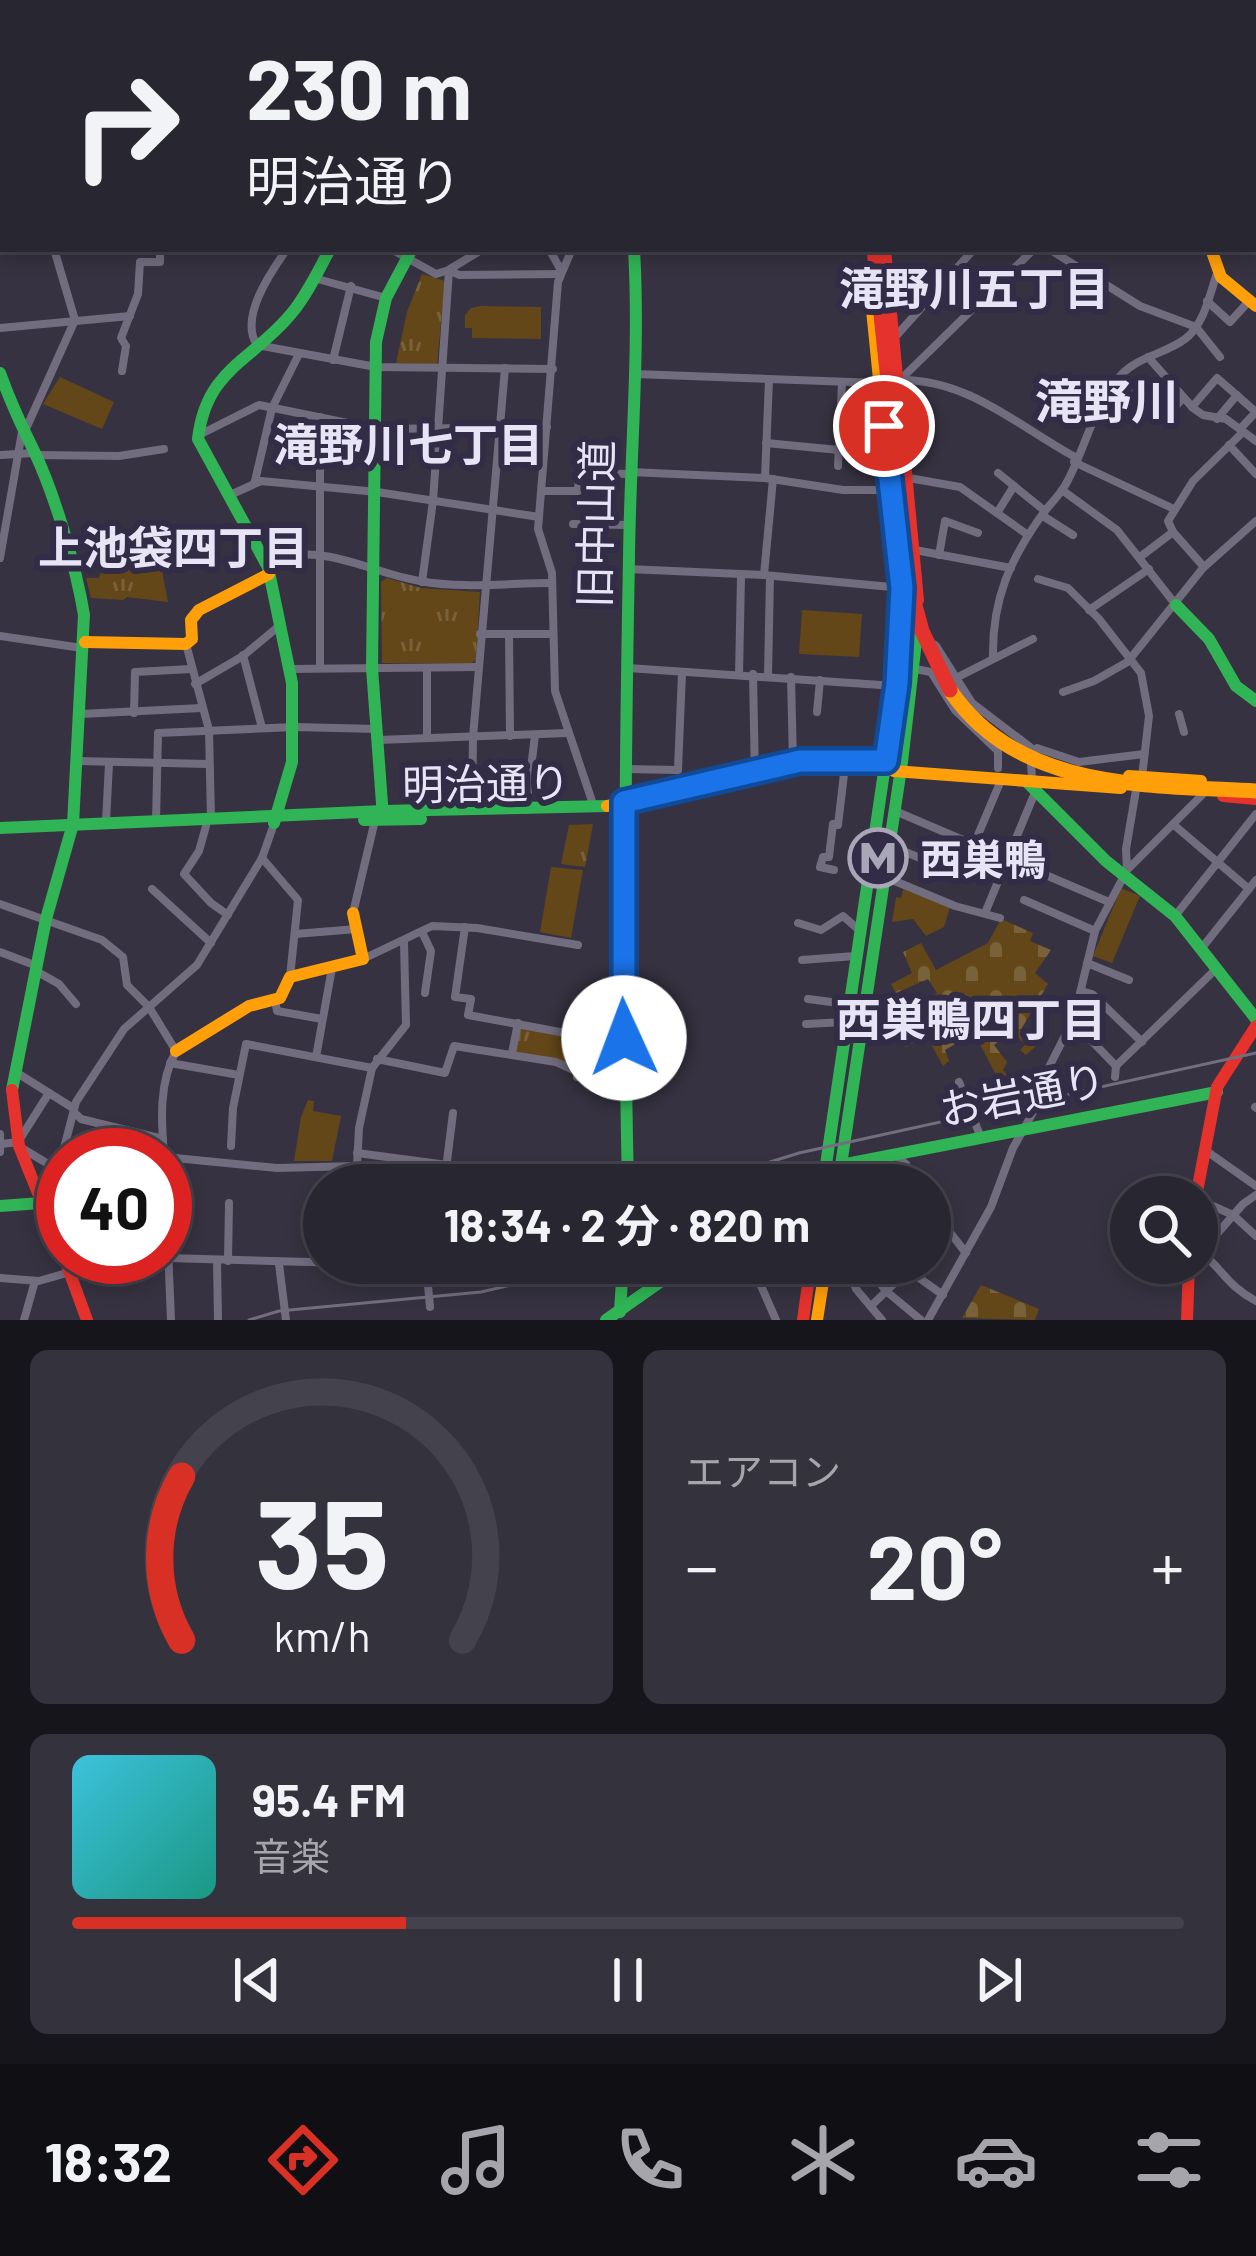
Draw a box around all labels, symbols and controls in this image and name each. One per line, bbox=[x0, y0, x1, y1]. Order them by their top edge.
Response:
text: 230 m bbox=[246, 36, 472, 137]
icon: right bbox=[48, 48, 204, 204]
text: 明治通り bbox=[246, 147, 462, 212]
district label: 滝野川五丁目 bbox=[839, 260, 1109, 314]
district label: 滝野川 bbox=[1035, 371, 1179, 429]
pin bbox=[833, 375, 935, 477]
icon: arrive bbox=[851, 393, 917, 459]
district label: 滝野川七丁目 bbox=[273, 416, 543, 470]
street label: 旧中山道 bbox=[568, 440, 620, 608]
district label: 上池袋四丁目 bbox=[38, 519, 308, 573]
street label: 明治通り bbox=[402, 756, 570, 808]
metro station icon: 西巣鴨 bbox=[847, 827, 909, 889]
place label: 西巣鴨 bbox=[920, 833, 1046, 883]
position arrow bbox=[561, 975, 687, 1101]
district label: 西巣鴨四丁目 bbox=[836, 991, 1106, 1045]
street label: お岩通り bbox=[935, 1052, 1109, 1134]
speed limit sign: 40 bbox=[36, 1128, 192, 1284]
map controls bbox=[1110, 1176, 1218, 1284]
button: search bbox=[1110, 1176, 1218, 1284]
text: 18:34 · 2 分 · 820 m bbox=[444, 1197, 810, 1251]
text: エアコン bbox=[685, 1447, 841, 1494]
text: 35 bbox=[254, 1464, 389, 1614]
text: 20° bbox=[867, 1510, 1002, 1618]
text: − bbox=[685, 1525, 718, 1604]
text: + bbox=[1151, 1525, 1184, 1604]
text: km/h bbox=[273, 1609, 370, 1661]
text: 95.4 FM bbox=[252, 1772, 406, 1826]
text: 音楽 bbox=[252, 1832, 330, 1879]
icon: previous bbox=[224, 1947, 290, 2013]
icon: pause bbox=[595, 1947, 661, 2013]
icon: next bbox=[966, 1947, 1032, 2013]
icon: directions bbox=[261, 2118, 345, 2202]
icon: music bbox=[434, 2118, 518, 2202]
icon: phone bbox=[608, 2118, 692, 2202]
icon: climate bbox=[781, 2118, 865, 2202]
icon: car bbox=[954, 2118, 1038, 2202]
icon: filters bbox=[1127, 2118, 1211, 2202]
text: 18:32 bbox=[45, 2128, 172, 2193]

